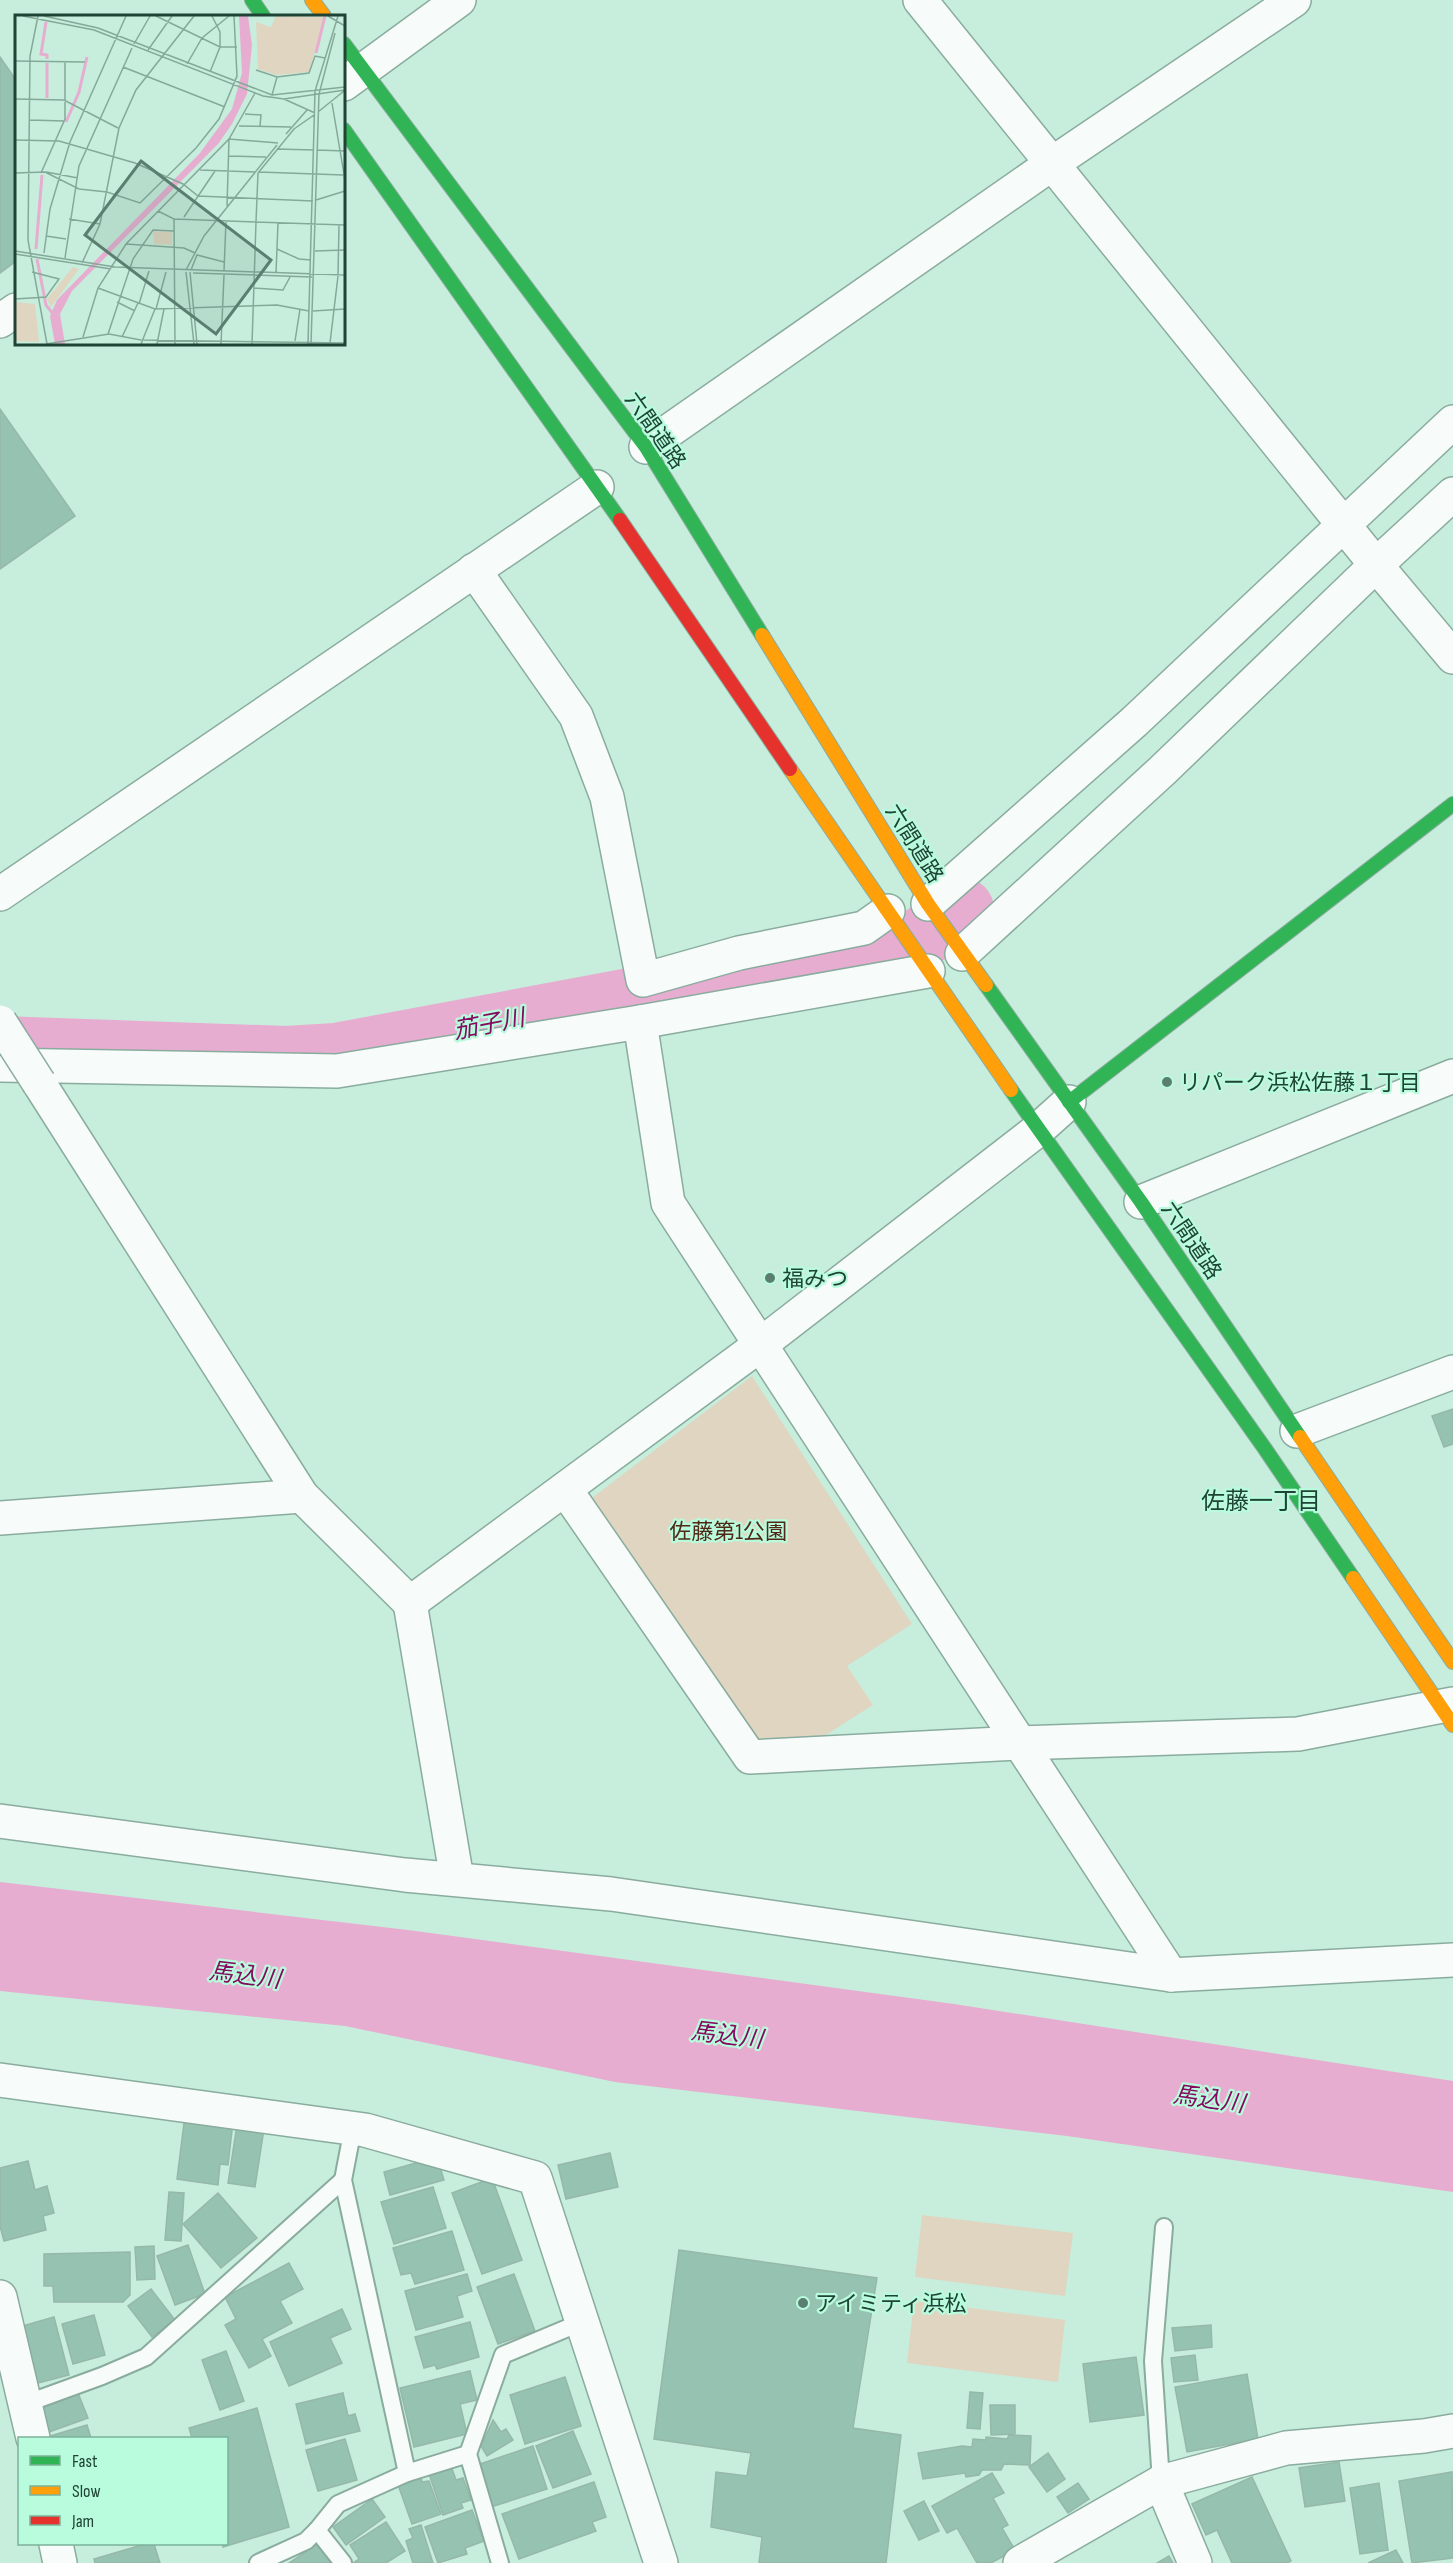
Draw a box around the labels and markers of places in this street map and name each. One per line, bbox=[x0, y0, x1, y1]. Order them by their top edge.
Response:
place label: リパーク浜松佐藤１丁目 bbox=[1179, 1070, 1421, 1097]
marker: リパーク浜松佐藤１丁目 bbox=[1160, 1075, 1174, 1089]
place label: 福みつ bbox=[782, 1266, 848, 1293]
marker: 福みつ bbox=[763, 1271, 777, 1285]
place label: アイミティ浜松 bbox=[815, 2291, 967, 2318]
marker: アイミティ浜松 bbox=[796, 2296, 810, 2310]

